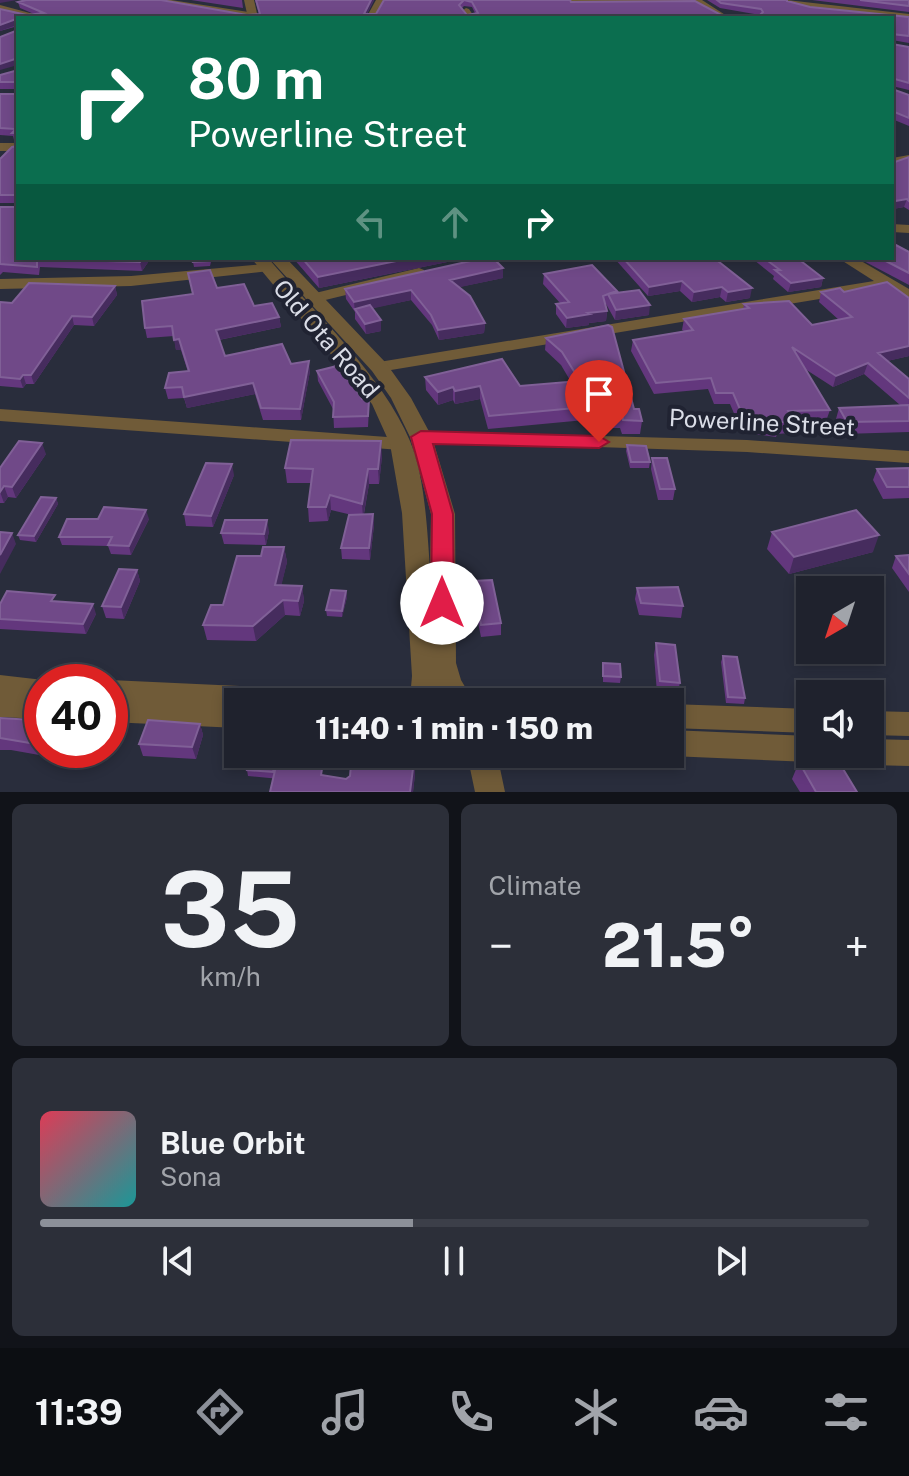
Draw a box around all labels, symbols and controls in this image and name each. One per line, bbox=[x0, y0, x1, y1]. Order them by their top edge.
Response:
text: 80 m bbox=[188, 46, 324, 112]
icon: right bbox=[56, 48, 160, 152]
text: Powerline Street bbox=[188, 113, 468, 155]
icon: left bbox=[349, 200, 393, 244]
icon: ahead bbox=[433, 200, 477, 244]
icon: right bbox=[517, 200, 561, 244]
street label: Old Ota Road bbox=[268, 274, 386, 403]
pin bbox=[565, 360, 633, 442]
icon: arrive bbox=[577, 372, 621, 416]
street label: Powerline Street bbox=[668, 403, 856, 441]
position arrow bbox=[400, 561, 484, 645]
north arrow bbox=[796, 576, 884, 664]
map controls bbox=[796, 576, 884, 768]
speed limit sign: 40 bbox=[24, 664, 128, 768]
button: sound bbox=[796, 680, 884, 768]
text: 11:40 · 1 min · 150 m bbox=[315, 710, 593, 746]
text: 35 bbox=[161, 848, 300, 970]
text: Climate bbox=[489, 870, 582, 901]
text: 21.5° bbox=[602, 910, 755, 981]
text: − bbox=[489, 920, 513, 972]
text: + bbox=[845, 920, 869, 972]
text: km/h bbox=[200, 961, 261, 992]
text: Blue Orbit bbox=[160, 1125, 306, 1161]
text: Sona bbox=[160, 1161, 221, 1192]
icon: previous bbox=[156, 1239, 200, 1283]
icon: pause bbox=[432, 1239, 476, 1283]
icon: next bbox=[709, 1239, 753, 1283]
icon: directions bbox=[192, 1384, 248, 1440]
icon: music bbox=[317, 1384, 373, 1440]
icon: phone bbox=[443, 1384, 499, 1440]
icon: climate bbox=[568, 1384, 624, 1440]
icon: car bbox=[693, 1384, 749, 1440]
icon: filters bbox=[818, 1384, 874, 1440]
text: 11:39 bbox=[35, 1391, 123, 1433]

